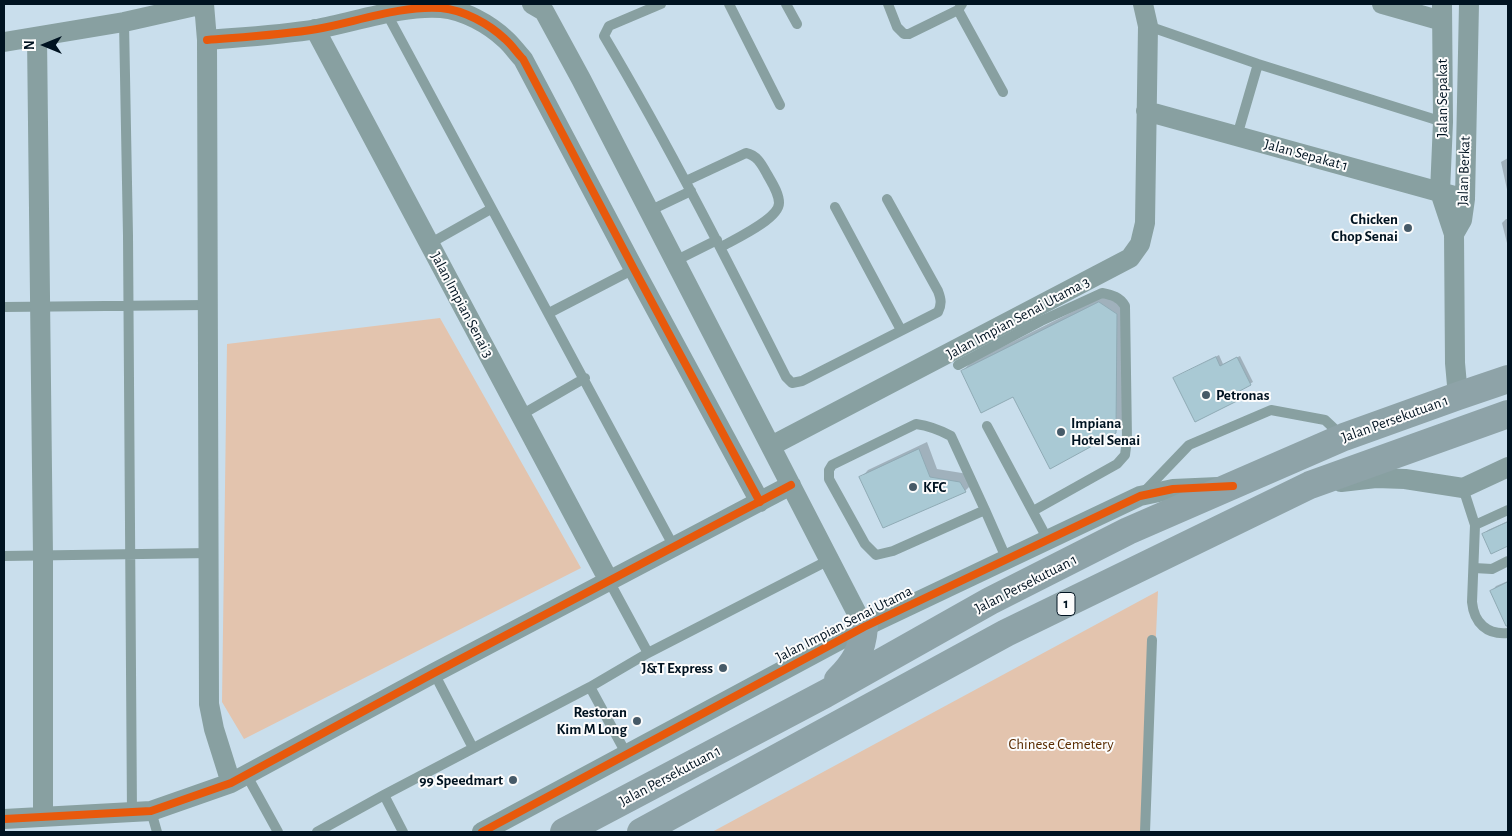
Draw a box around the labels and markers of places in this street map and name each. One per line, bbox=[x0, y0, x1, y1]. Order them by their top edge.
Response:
place label: Chicken Chop Senai bbox=[1331, 210, 1398, 245]
marker: Chicken Chop Senai bbox=[1402, 222, 1414, 234]
place label: Petronas bbox=[1216, 386, 1269, 404]
marker: Petronas bbox=[1200, 389, 1212, 401]
place label: Impiana Hotel Senai bbox=[1071, 414, 1140, 449]
marker: Impiana Hotel Senai bbox=[1055, 426, 1067, 438]
place label: KFC bbox=[923, 478, 946, 496]
marker: KFC bbox=[907, 481, 919, 493]
place label: J&T Express bbox=[641, 659, 713, 677]
marker: J&T Express bbox=[717, 662, 729, 674]
place label: Restoran Kim M Long bbox=[557, 703, 627, 738]
marker: Restoran Kim M Long bbox=[631, 715, 643, 727]
place label: 99 Speedmart bbox=[419, 771, 503, 789]
marker: 99 Speedmart bbox=[507, 774, 519, 786]

